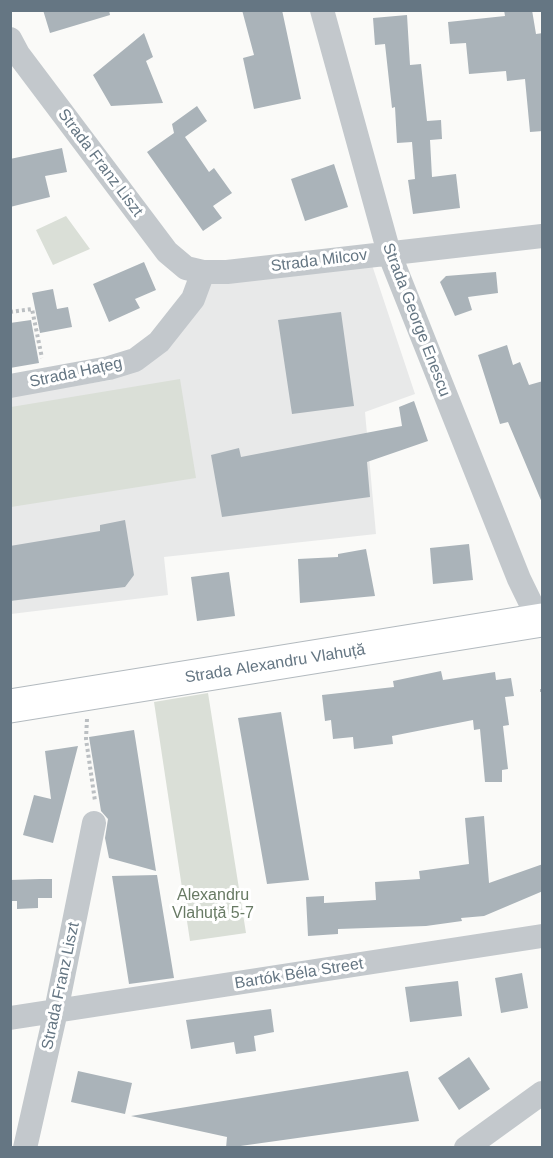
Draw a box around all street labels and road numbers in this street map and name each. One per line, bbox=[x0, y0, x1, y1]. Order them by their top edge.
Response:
street label: Strada Franz Liszt bbox=[53, 105, 147, 221]
street label: Strada George Enescu bbox=[378, 241, 454, 399]
street label: Strada Milcov bbox=[270, 246, 368, 276]
street label: Strada Hațeg bbox=[28, 354, 124, 392]
street label: Strada Alexandru Vlahuță bbox=[183, 640, 367, 688]
street label: Strada Franz Liszt bbox=[38, 921, 84, 1051]
street label: Bartók Béla Street bbox=[233, 954, 365, 994]

